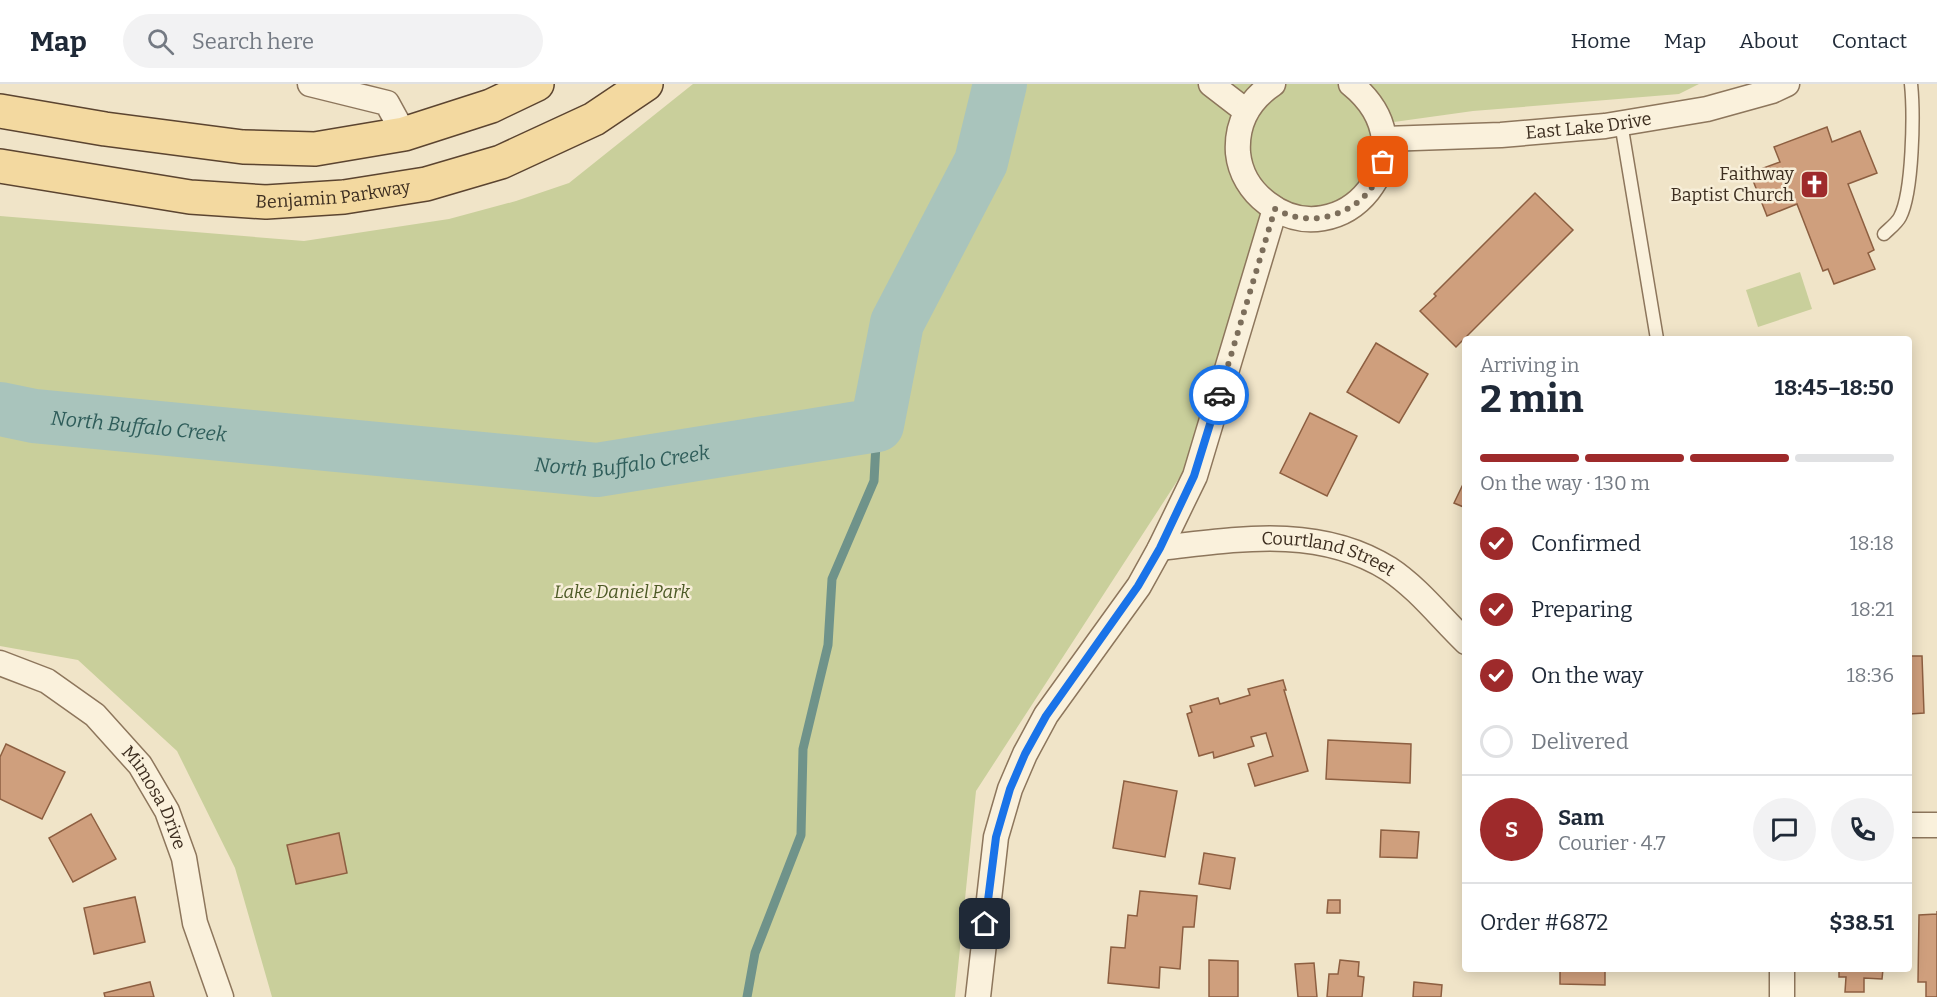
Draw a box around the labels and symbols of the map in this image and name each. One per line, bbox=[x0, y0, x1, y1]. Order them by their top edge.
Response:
street label: East Lake Drive bbox=[1525, 107, 1653, 144]
pin bbox=[1357, 136, 1408, 187]
place label: Faithway Baptist Church bbox=[1671, 163, 1794, 206]
church icon: Faithway Baptist Church bbox=[1799, 168, 1831, 200]
street label: Benjamin Parkway bbox=[255, 176, 412, 213]
courier bbox=[1189, 365, 1249, 425]
water label: North Buffalo Creek bbox=[50, 406, 228, 446]
water label: North Buffalo Creek bbox=[534, 440, 712, 483]
street label: Courtland Street bbox=[1261, 528, 1400, 581]
park label: Lake Daniel Park bbox=[554, 581, 690, 603]
street label: Mimosa Drive bbox=[117, 741, 191, 852]
pin bbox=[959, 898, 1010, 949]

